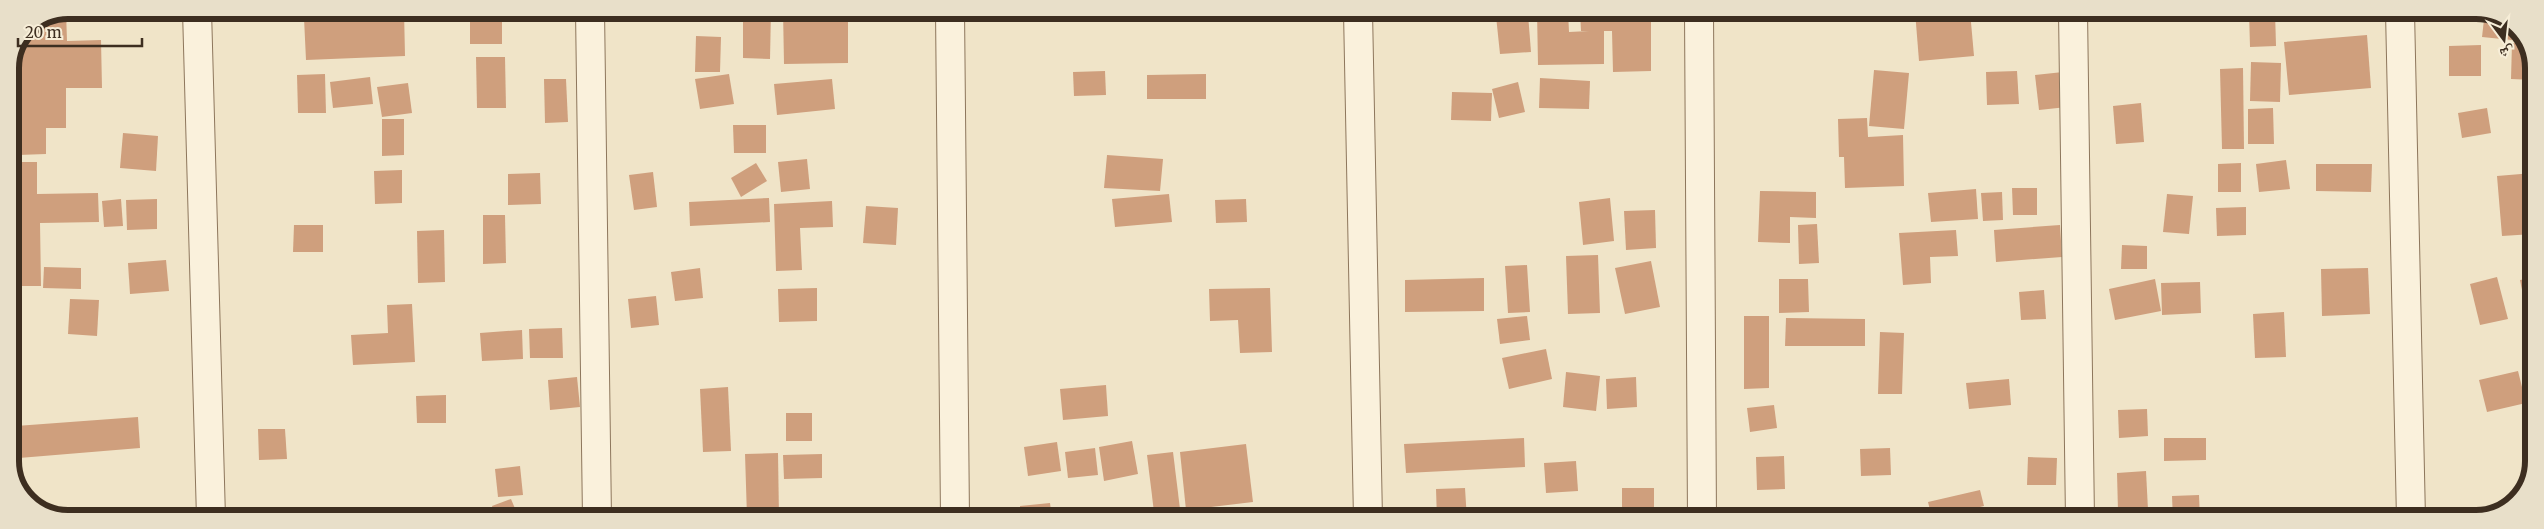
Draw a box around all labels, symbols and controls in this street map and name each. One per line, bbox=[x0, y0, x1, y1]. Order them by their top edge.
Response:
scale bar bbox=[18, 15, 141, 47]
north arrow bbox=[2479, 15, 2529, 65]
text: 20 m bbox=[25, 23, 62, 42]
text: ش bbox=[2498, 42, 2517, 63]

